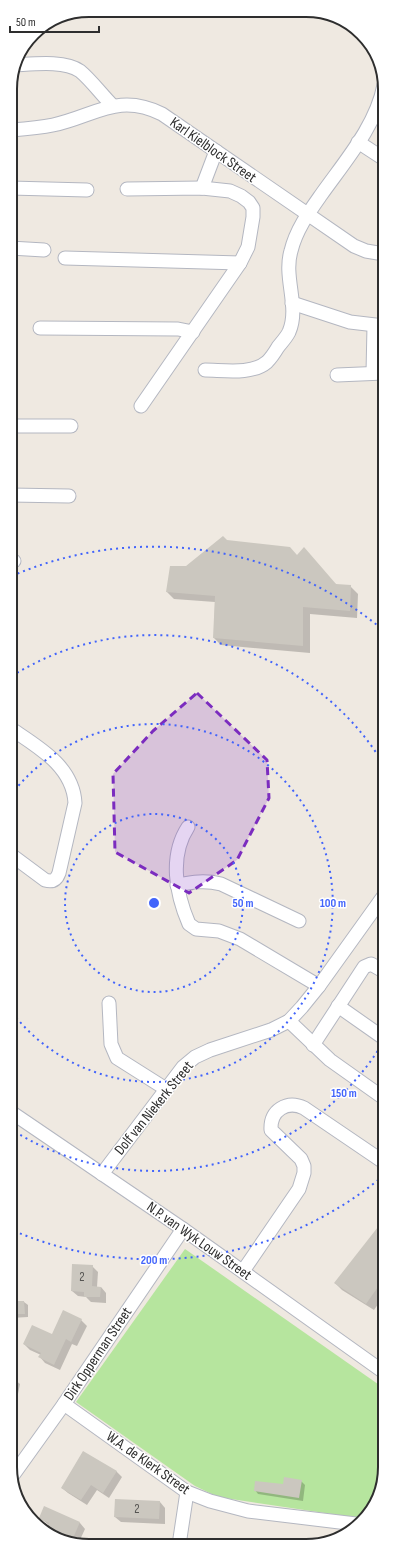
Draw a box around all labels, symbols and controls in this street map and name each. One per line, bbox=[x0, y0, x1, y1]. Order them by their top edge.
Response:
scale bar bbox=[10, 8, 99, 34]
text: 50 m bbox=[16, 15, 36, 30]
street label: Karl Kielblock Street bbox=[166, 113, 260, 187]
centre of rings bbox=[147, 896, 161, 910]
text: 50 m bbox=[233, 896, 253, 911]
text: 100 m bbox=[320, 896, 346, 911]
street label: Dolf van Niekerk Street bbox=[110, 1057, 198, 1159]
text: 150 m bbox=[331, 1086, 357, 1101]
street label: N.P. van Wyk Louw Street bbox=[143, 1198, 256, 1285]
text: 200 m bbox=[141, 1253, 167, 1268]
house number: 2 bbox=[79, 1269, 85, 1285]
street label: Dirk Opperman Street bbox=[60, 1303, 136, 1404]
street label: W.A. de Klerk Street bbox=[102, 1427, 194, 1499]
house number: 2 bbox=[134, 1501, 140, 1517]

